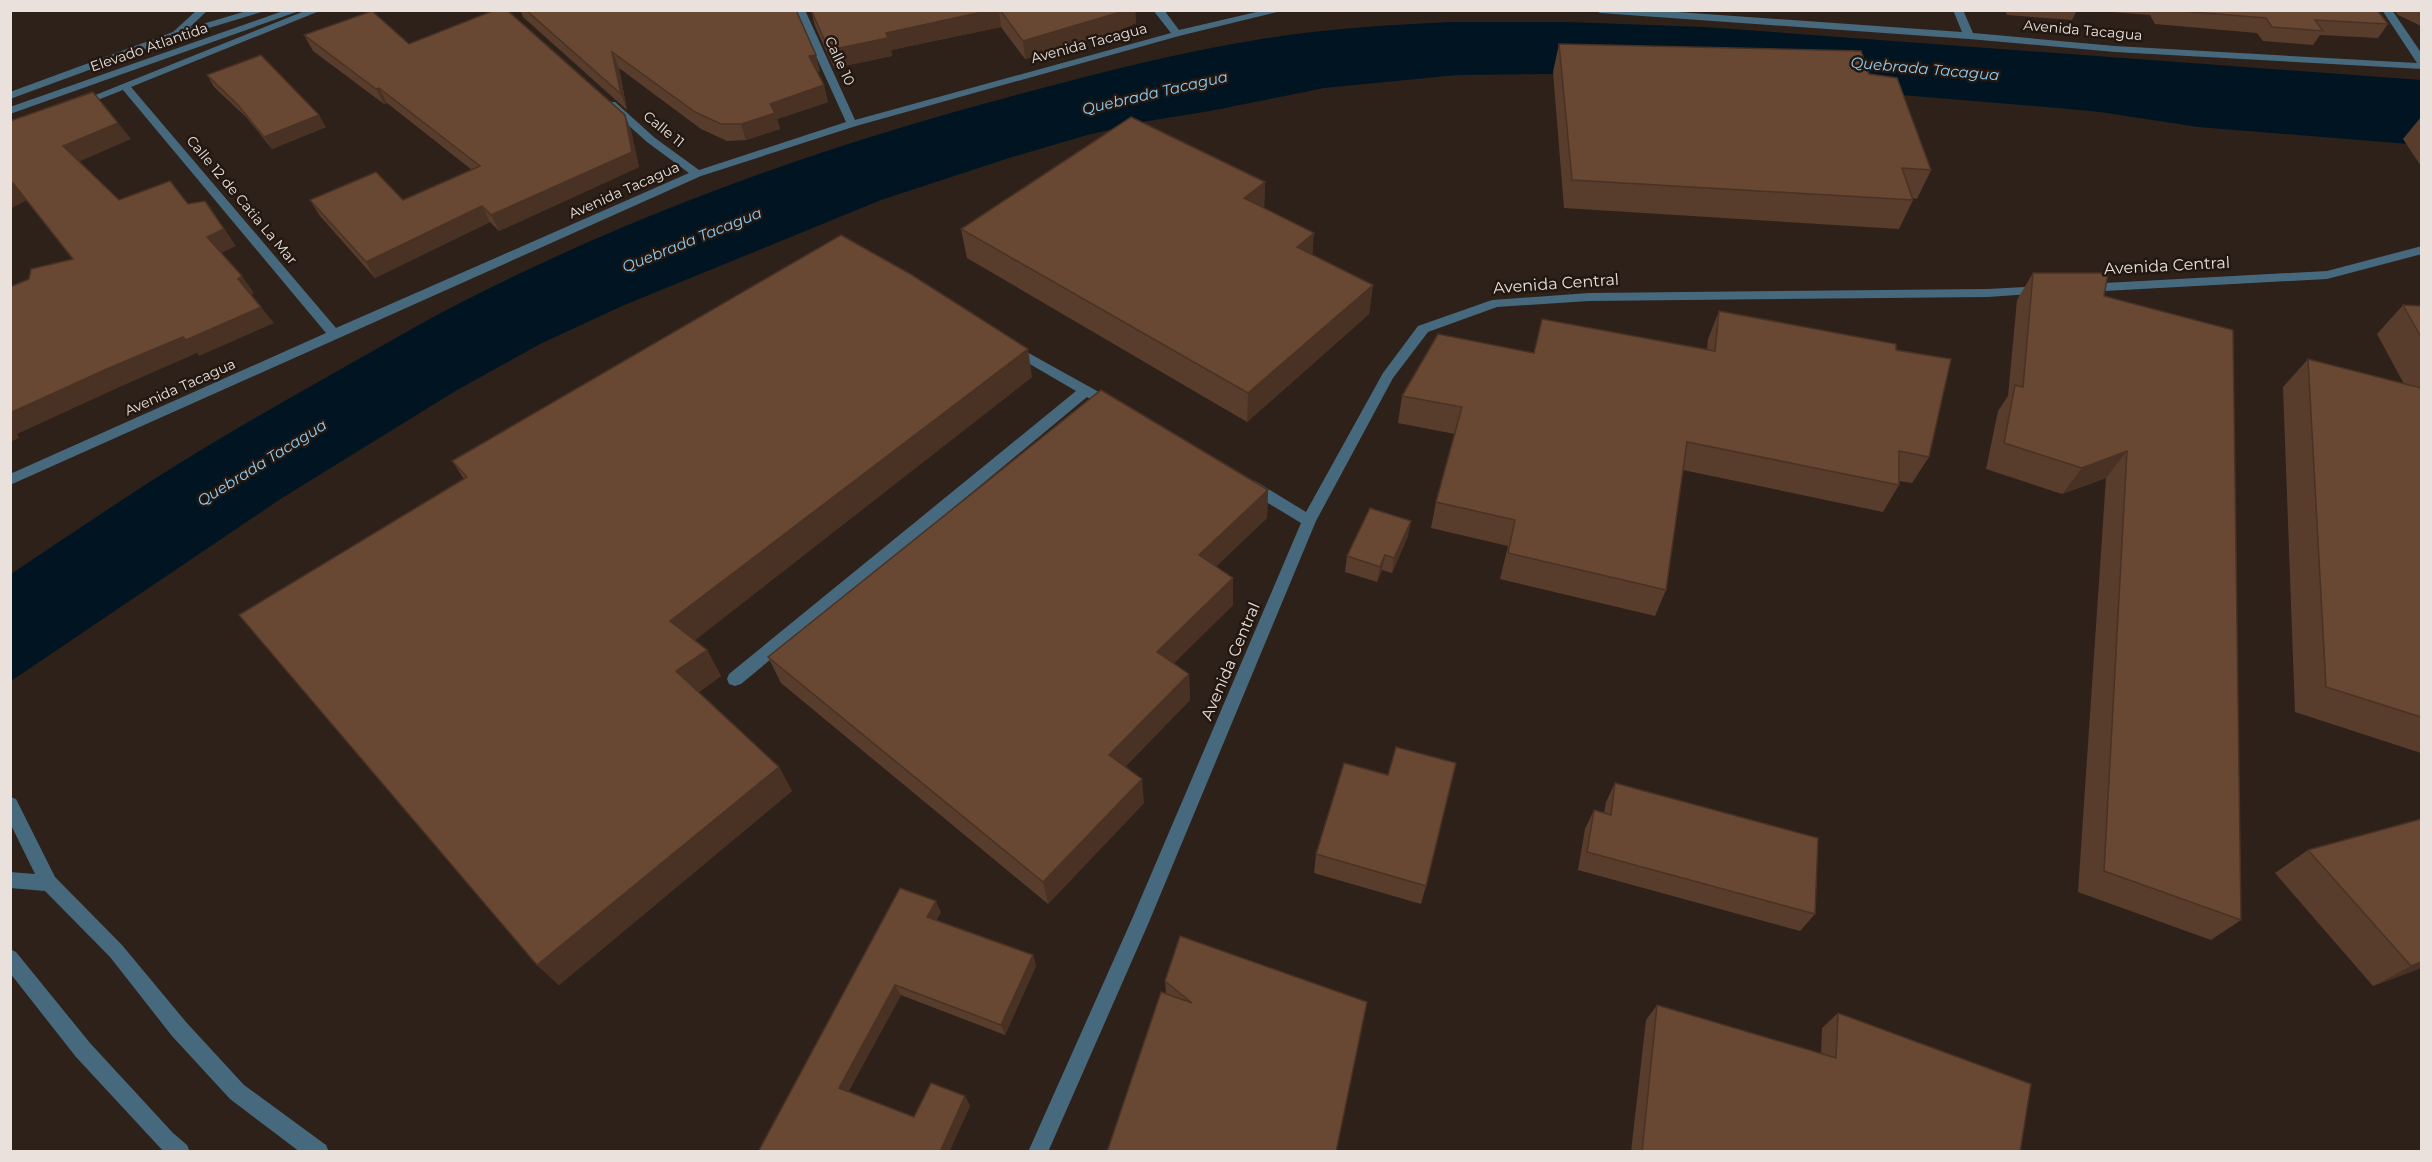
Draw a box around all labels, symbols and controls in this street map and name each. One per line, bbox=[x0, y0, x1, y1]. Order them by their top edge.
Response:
street label: Avenida Tacagua bbox=[2023, 16, 2143, 44]
street label: Elevado Atlantida bbox=[88, 18, 210, 76]
street label: Avenida Tacagua bbox=[1029, 19, 1149, 67]
street label: Calle 10 bbox=[821, 34, 859, 88]
water label: Quebrada Tacagua bbox=[1850, 53, 2000, 84]
water label: Quebrada Tacagua bbox=[1080, 66, 1230, 119]
street label: Calle 11 bbox=[640, 107, 688, 151]
street label: Calle 12 de Catia La Mar bbox=[183, 132, 301, 268]
street label: Avenida Tacagua bbox=[566, 157, 682, 223]
water label: Quebrada Tacagua bbox=[619, 203, 765, 276]
street label: Avenida Central bbox=[2104, 253, 2231, 278]
street label: Avenida Central bbox=[1492, 270, 1620, 297]
street label: Avenida Tacagua bbox=[122, 354, 238, 420]
water label: Quebrada Tacagua bbox=[193, 415, 330, 510]
street label: Avenida Central bbox=[1197, 599, 1264, 723]

